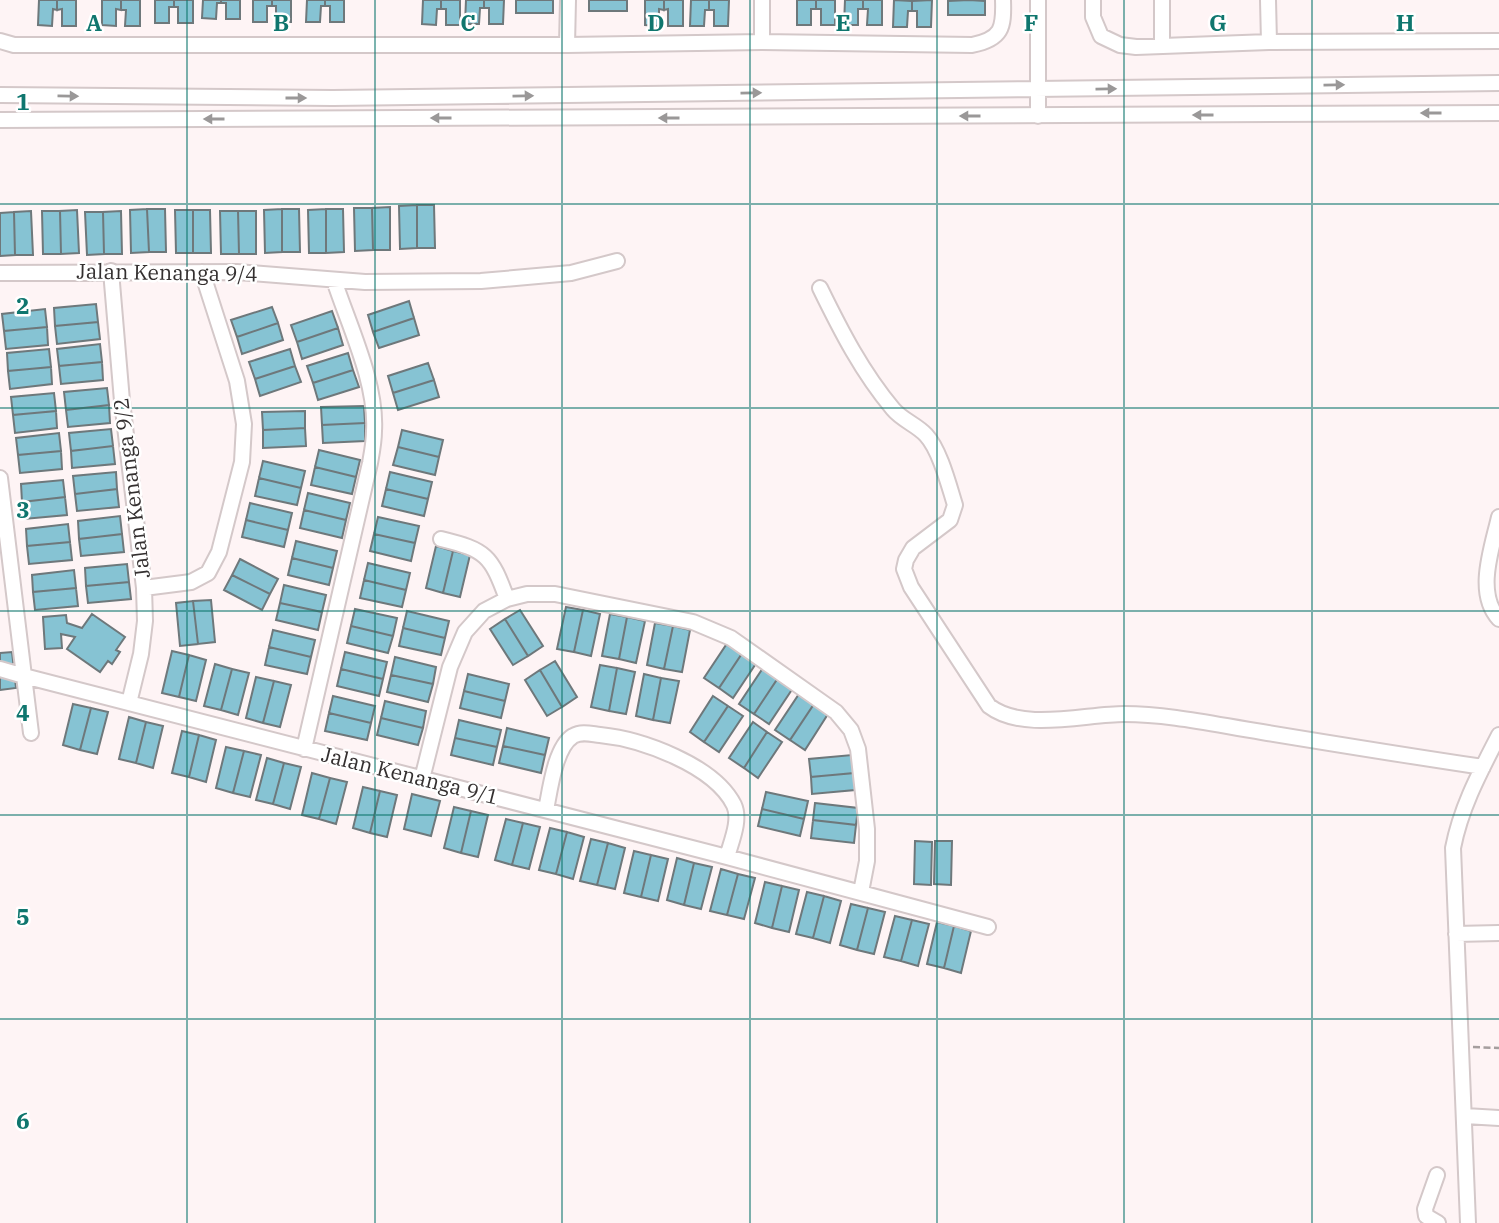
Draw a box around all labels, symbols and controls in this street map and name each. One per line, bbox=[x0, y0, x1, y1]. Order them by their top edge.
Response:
text: A bbox=[86, 7, 102, 37]
text: B bbox=[273, 7, 289, 37]
text: C bbox=[460, 7, 476, 37]
text: D bbox=[647, 7, 665, 37]
text: E bbox=[835, 7, 851, 37]
text: F bbox=[1024, 7, 1038, 37]
text: G bbox=[1209, 7, 1227, 37]
text: H bbox=[1396, 7, 1414, 37]
one-way arrow bbox=[1323, 79, 1345, 91]
one-way arrow bbox=[1096, 83, 1118, 94]
text: 1 bbox=[16, 86, 30, 116]
one-way arrow bbox=[740, 87, 762, 99]
one-way arrow bbox=[57, 90, 79, 101]
one-way arrow bbox=[512, 90, 534, 102]
one-way arrow bbox=[285, 92, 307, 104]
one-way arrow bbox=[1420, 107, 1442, 119]
one-way arrow bbox=[1192, 109, 1214, 121]
one-way arrow bbox=[959, 110, 981, 122]
one-way arrow bbox=[430, 112, 452, 124]
one-way arrow bbox=[658, 112, 680, 123]
one-way arrow bbox=[203, 113, 225, 125]
street label: Jalan Kenanga 9/4 bbox=[76, 256, 258, 288]
text: 2 bbox=[16, 290, 30, 320]
street label: Jalan Kenanga 9/2 bbox=[106, 396, 156, 580]
text: 3 bbox=[16, 494, 30, 524]
text: 4 bbox=[16, 697, 30, 727]
street label: Jalan Kenanga 9/1 bbox=[319, 739, 502, 811]
text: 5 bbox=[16, 901, 30, 931]
text: 6 bbox=[16, 1105, 30, 1135]

